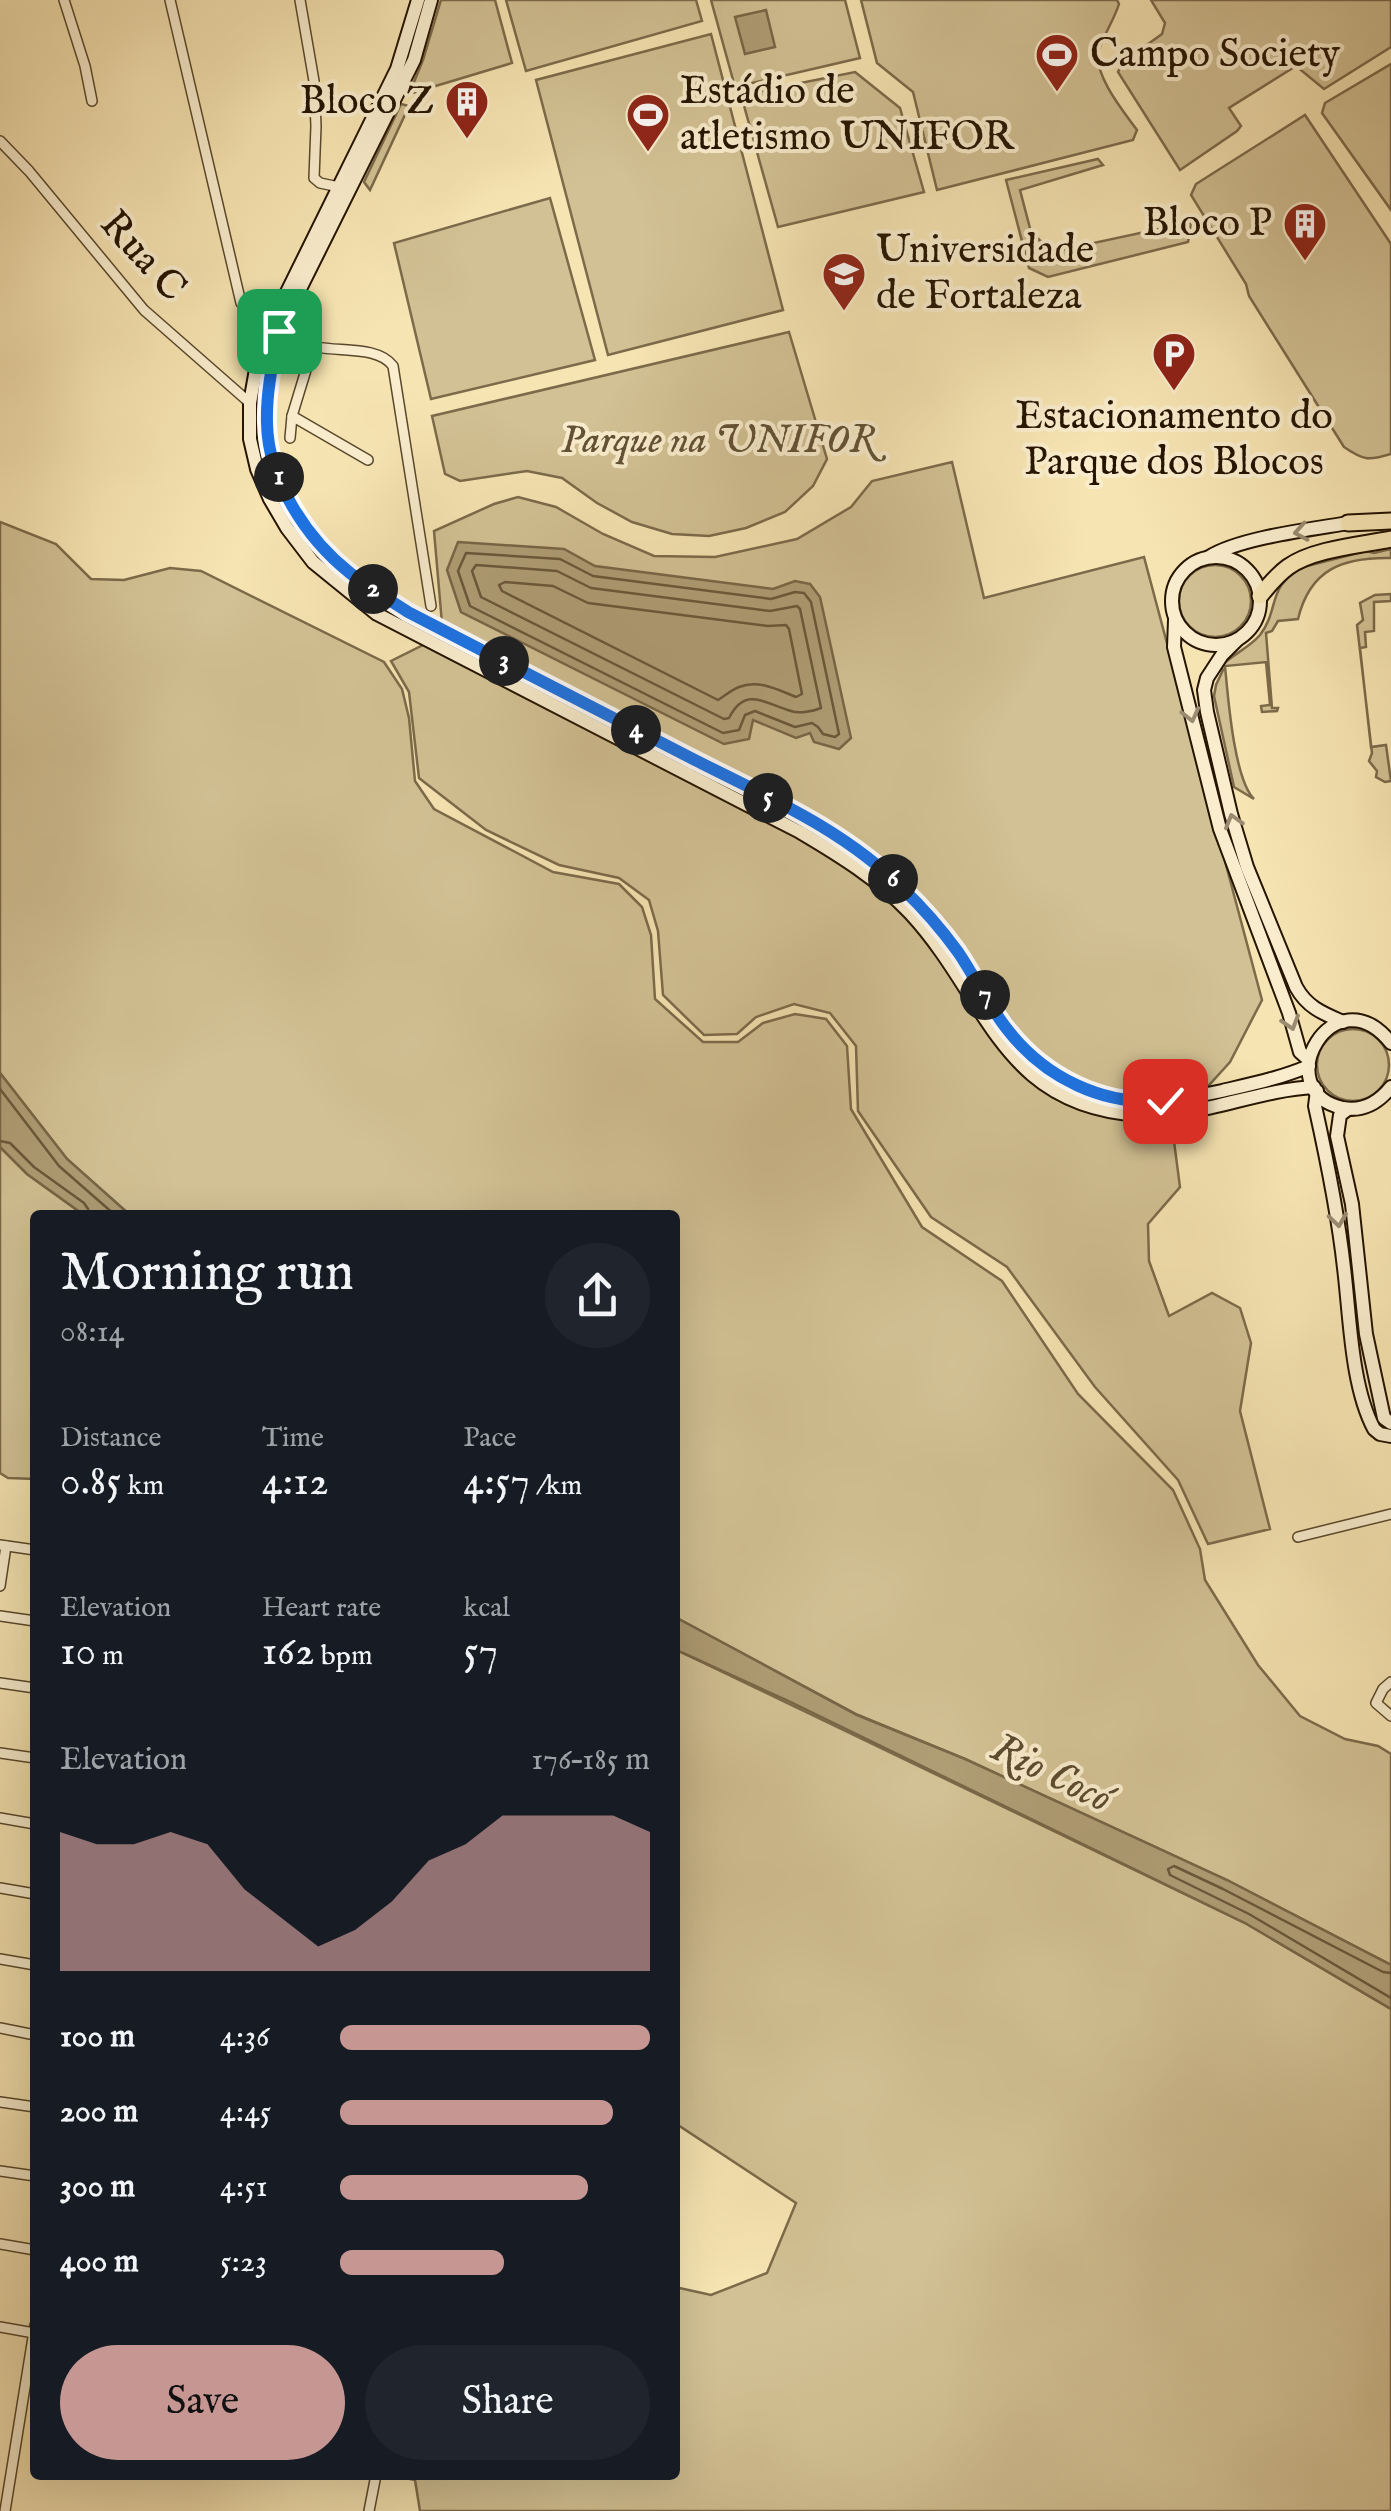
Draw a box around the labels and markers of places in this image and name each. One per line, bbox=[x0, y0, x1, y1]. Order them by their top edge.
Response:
place label: Campo Society bbox=[1090, 30, 1341, 81]
sports icon: Campo Society bbox=[1034, 32, 1080, 93]
place label: Estádio de atletismo UNIFOR bbox=[680, 67, 1015, 164]
place label: Bloco Z bbox=[300, 77, 434, 128]
building icon: Bloco Z bbox=[444, 79, 490, 140]
sports icon: Estádio de atletismo UNIFOR bbox=[625, 92, 671, 153]
place label: Bloco P bbox=[1143, 199, 1272, 250]
building icon: Bloco P bbox=[1282, 201, 1328, 262]
place label: Universidade de Fortaleza bbox=[876, 226, 1094, 323]
school or university icon: Universidade de Fortaleza bbox=[821, 251, 867, 312]
pin bbox=[237, 289, 322, 374]
parking icon: Estacionamento do Parque dos Blocos bbox=[1151, 331, 1197, 392]
place label: Estacionamento do Parque dos Blocos bbox=[1015, 392, 1333, 489]
pin: 1 bbox=[254, 452, 304, 502]
pin: 2 bbox=[348, 564, 398, 614]
pin: 3 bbox=[479, 636, 529, 686]
pin: 4 bbox=[611, 705, 661, 755]
pin: 5 bbox=[743, 773, 793, 823]
pin: 6 bbox=[868, 854, 918, 904]
pin: 7 bbox=[960, 970, 1010, 1020]
pin bbox=[1123, 1059, 1208, 1144]

